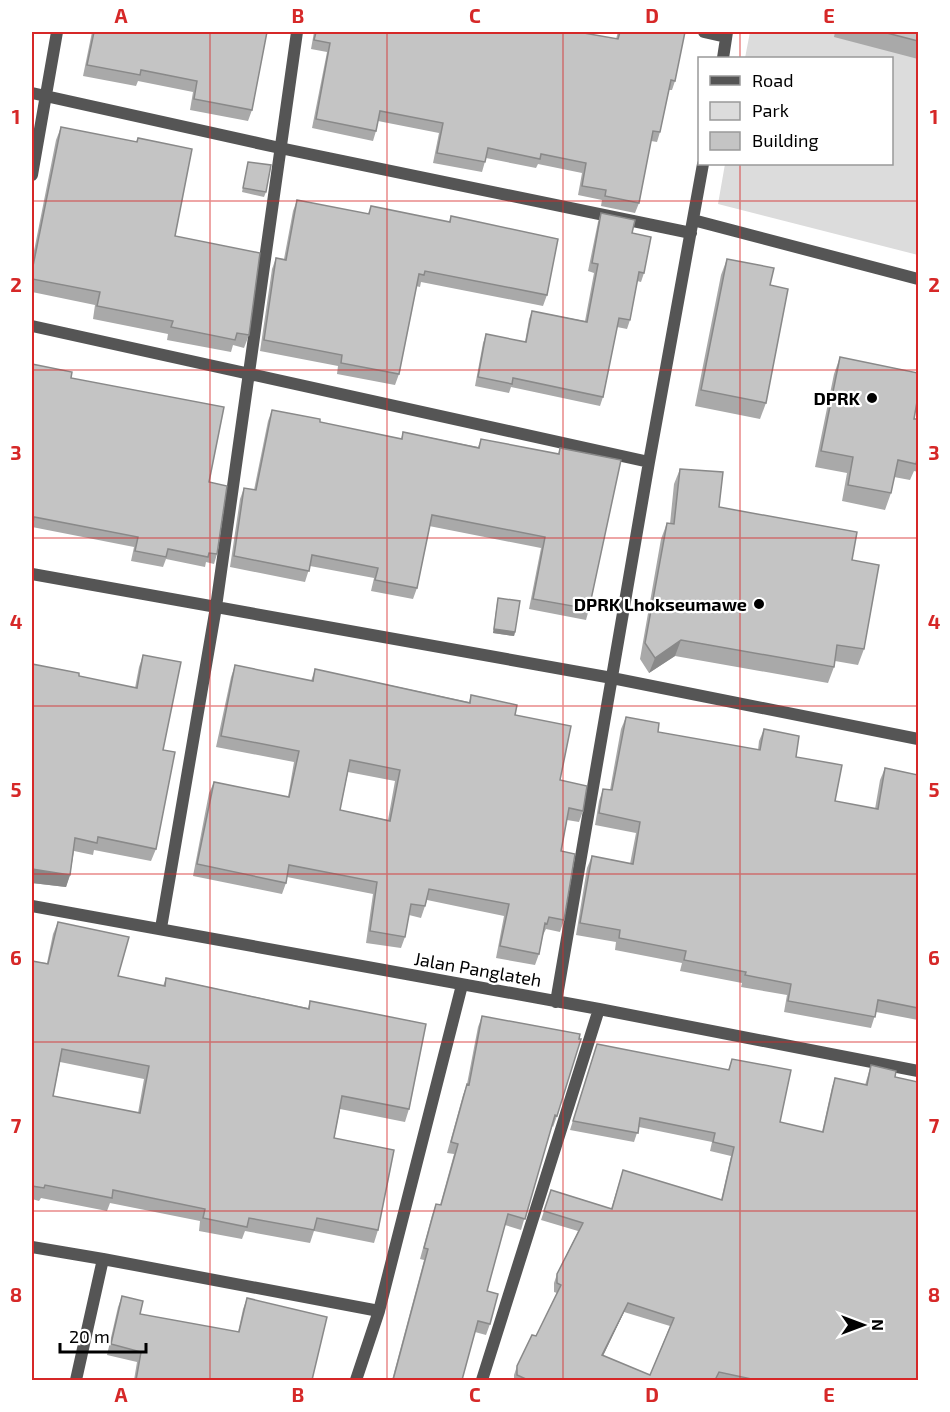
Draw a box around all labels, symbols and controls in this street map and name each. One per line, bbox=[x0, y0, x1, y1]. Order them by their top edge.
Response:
text: A bbox=[114, 3, 128, 27]
text: B bbox=[292, 3, 304, 27]
text: C bbox=[469, 3, 481, 27]
text: D bbox=[645, 3, 659, 27]
text: E bbox=[823, 3, 835, 27]
legend bbox=[698, 57, 893, 165]
text: Road bbox=[752, 69, 793, 91]
text: Park bbox=[752, 99, 789, 121]
text: 1 bbox=[12, 104, 20, 128]
text: 1 bbox=[930, 104, 938, 128]
text: Building bbox=[752, 129, 819, 151]
text: 2 bbox=[10, 272, 22, 296]
text: 2 bbox=[928, 272, 940, 296]
place label: DPRK bbox=[814, 387, 861, 409]
marker: DPRK bbox=[865, 391, 879, 405]
text: 3 bbox=[10, 440, 22, 464]
text: 3 bbox=[928, 440, 940, 464]
place label: DPRK Lhokseumawe bbox=[574, 593, 747, 615]
marker: DPRK Lhokseumawe bbox=[752, 597, 766, 611]
text: 4 bbox=[10, 609, 23, 633]
text: 4 bbox=[928, 609, 941, 633]
text: 5 bbox=[10, 777, 22, 801]
text: 5 bbox=[928, 777, 940, 801]
text: 6 bbox=[10, 945, 22, 969]
text: 6 bbox=[928, 945, 940, 969]
street label: Jalan Panglateh bbox=[413, 947, 543, 991]
text: 7 bbox=[11, 1113, 22, 1137]
text: 7 bbox=[929, 1113, 940, 1137]
text: 8 bbox=[10, 1282, 22, 1306]
text: 8 bbox=[928, 1282, 940, 1306]
north arrow bbox=[833, 1295, 893, 1355]
scale bar bbox=[60, 1316, 146, 1354]
text: N bbox=[869, 1319, 888, 1331]
text: 20 m bbox=[69, 1325, 110, 1347]
text: A bbox=[114, 1382, 128, 1406]
text: B bbox=[292, 1382, 304, 1406]
text: C bbox=[469, 1382, 481, 1406]
text: D bbox=[645, 1382, 659, 1406]
text: E bbox=[823, 1382, 835, 1406]

